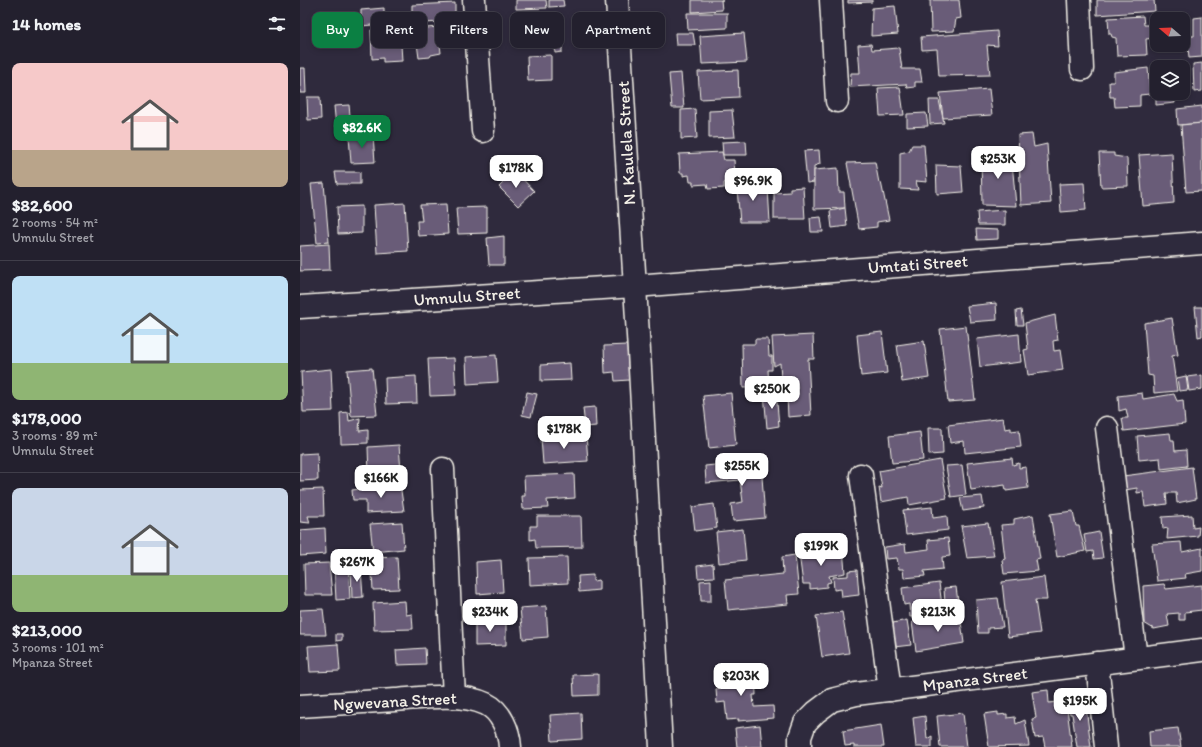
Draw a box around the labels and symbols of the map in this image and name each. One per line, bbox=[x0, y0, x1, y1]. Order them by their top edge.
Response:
north arrow bbox=[1150, 12, 1190, 52]
street label: N. Kaulela Street bbox=[613, 80, 639, 205]
pin: $82.6K bbox=[329, 115, 395, 149]
pin: $253K bbox=[970, 146, 1026, 180]
pin: $178K bbox=[488, 155, 544, 189]
pin: $96.9K bbox=[720, 168, 786, 202]
street label: Umtati Street bbox=[867, 251, 969, 277]
street label: Umnulu Street bbox=[413, 282, 521, 310]
pin: $250K bbox=[744, 376, 800, 410]
pin: $178K bbox=[536, 416, 592, 450]
pin: $255K bbox=[714, 453, 770, 487]
pin: $166K bbox=[353, 465, 409, 499]
pin: $199K bbox=[793, 533, 849, 567]
pin: $267K bbox=[329, 549, 385, 583]
pin: $234K bbox=[462, 599, 518, 633]
pin: $213K bbox=[910, 599, 966, 633]
pin: $203K bbox=[713, 663, 769, 697]
street label: Mpanza Street bbox=[921, 663, 1029, 695]
street label: Ngwevana Street bbox=[333, 688, 457, 714]
pin: $195K bbox=[1052, 688, 1108, 722]

